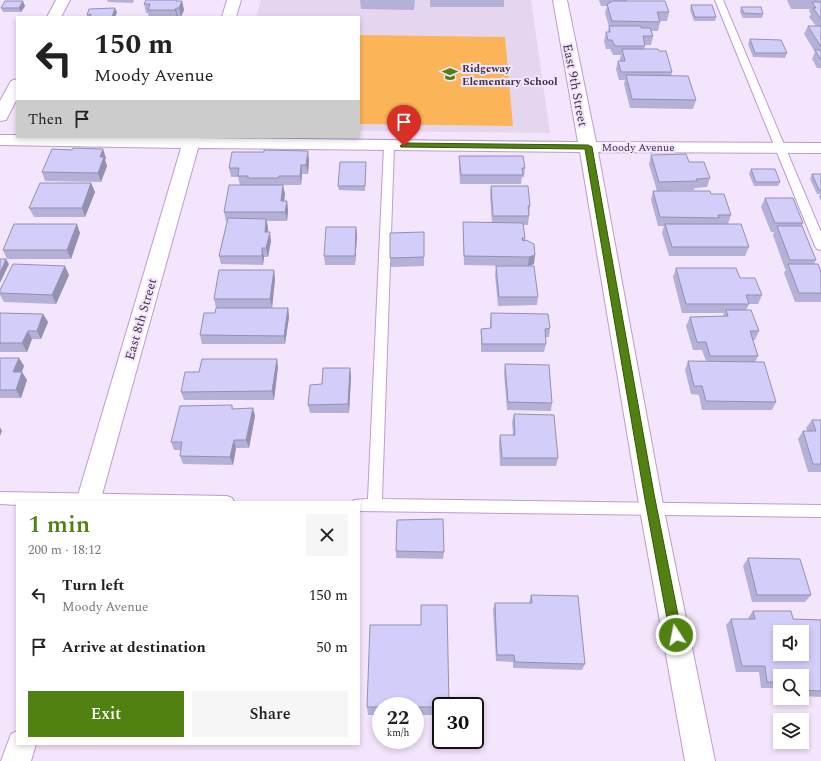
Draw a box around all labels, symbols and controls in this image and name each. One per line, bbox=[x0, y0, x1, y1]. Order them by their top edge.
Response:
text: 150 m bbox=[94, 23, 173, 66]
icon: left bbox=[28, 32, 80, 84]
street label: East 9th Street bbox=[557, 42, 593, 129]
place label: Ridgeway Elementary School bbox=[462, 60, 558, 90]
text: Moody Avenue bbox=[94, 62, 214, 89]
school or university icon: Ridgeway Elementary School bbox=[441, 65, 459, 83]
pin bbox=[387, 105, 421, 146]
text: Then bbox=[28, 108, 63, 131]
icon: arrive bbox=[71, 108, 93, 130]
icon: arrive bbox=[393, 111, 415, 133]
street label: Moody Avenue bbox=[601, 139, 675, 156]
street label: East 8th Street bbox=[120, 276, 162, 363]
text: 1 min bbox=[28, 507, 90, 543]
button: close bbox=[306, 514, 348, 556]
text: 200 m · 18:12 bbox=[28, 540, 101, 560]
text: Turn left bbox=[62, 574, 124, 597]
icon: left bbox=[28, 584, 50, 606]
text: 150 m bbox=[309, 584, 348, 607]
text: Moody Avenue bbox=[62, 597, 148, 617]
position arrow bbox=[655, 614, 697, 656]
map controls bbox=[773, 625, 809, 749]
button: sound bbox=[773, 625, 809, 661]
icon: arrive bbox=[28, 636, 50, 658]
text: Arrive at destination bbox=[62, 636, 206, 659]
text: 50 m bbox=[316, 636, 348, 659]
button: search bbox=[773, 669, 809, 705]
button: Exit bbox=[28, 691, 184, 737]
button: Share bbox=[192, 691, 348, 737]
speed limit sign: 30 bbox=[432, 697, 484, 749]
text: 22 bbox=[387, 703, 409, 733]
button: layers bbox=[773, 713, 809, 749]
text: km/h bbox=[387, 725, 409, 741]

